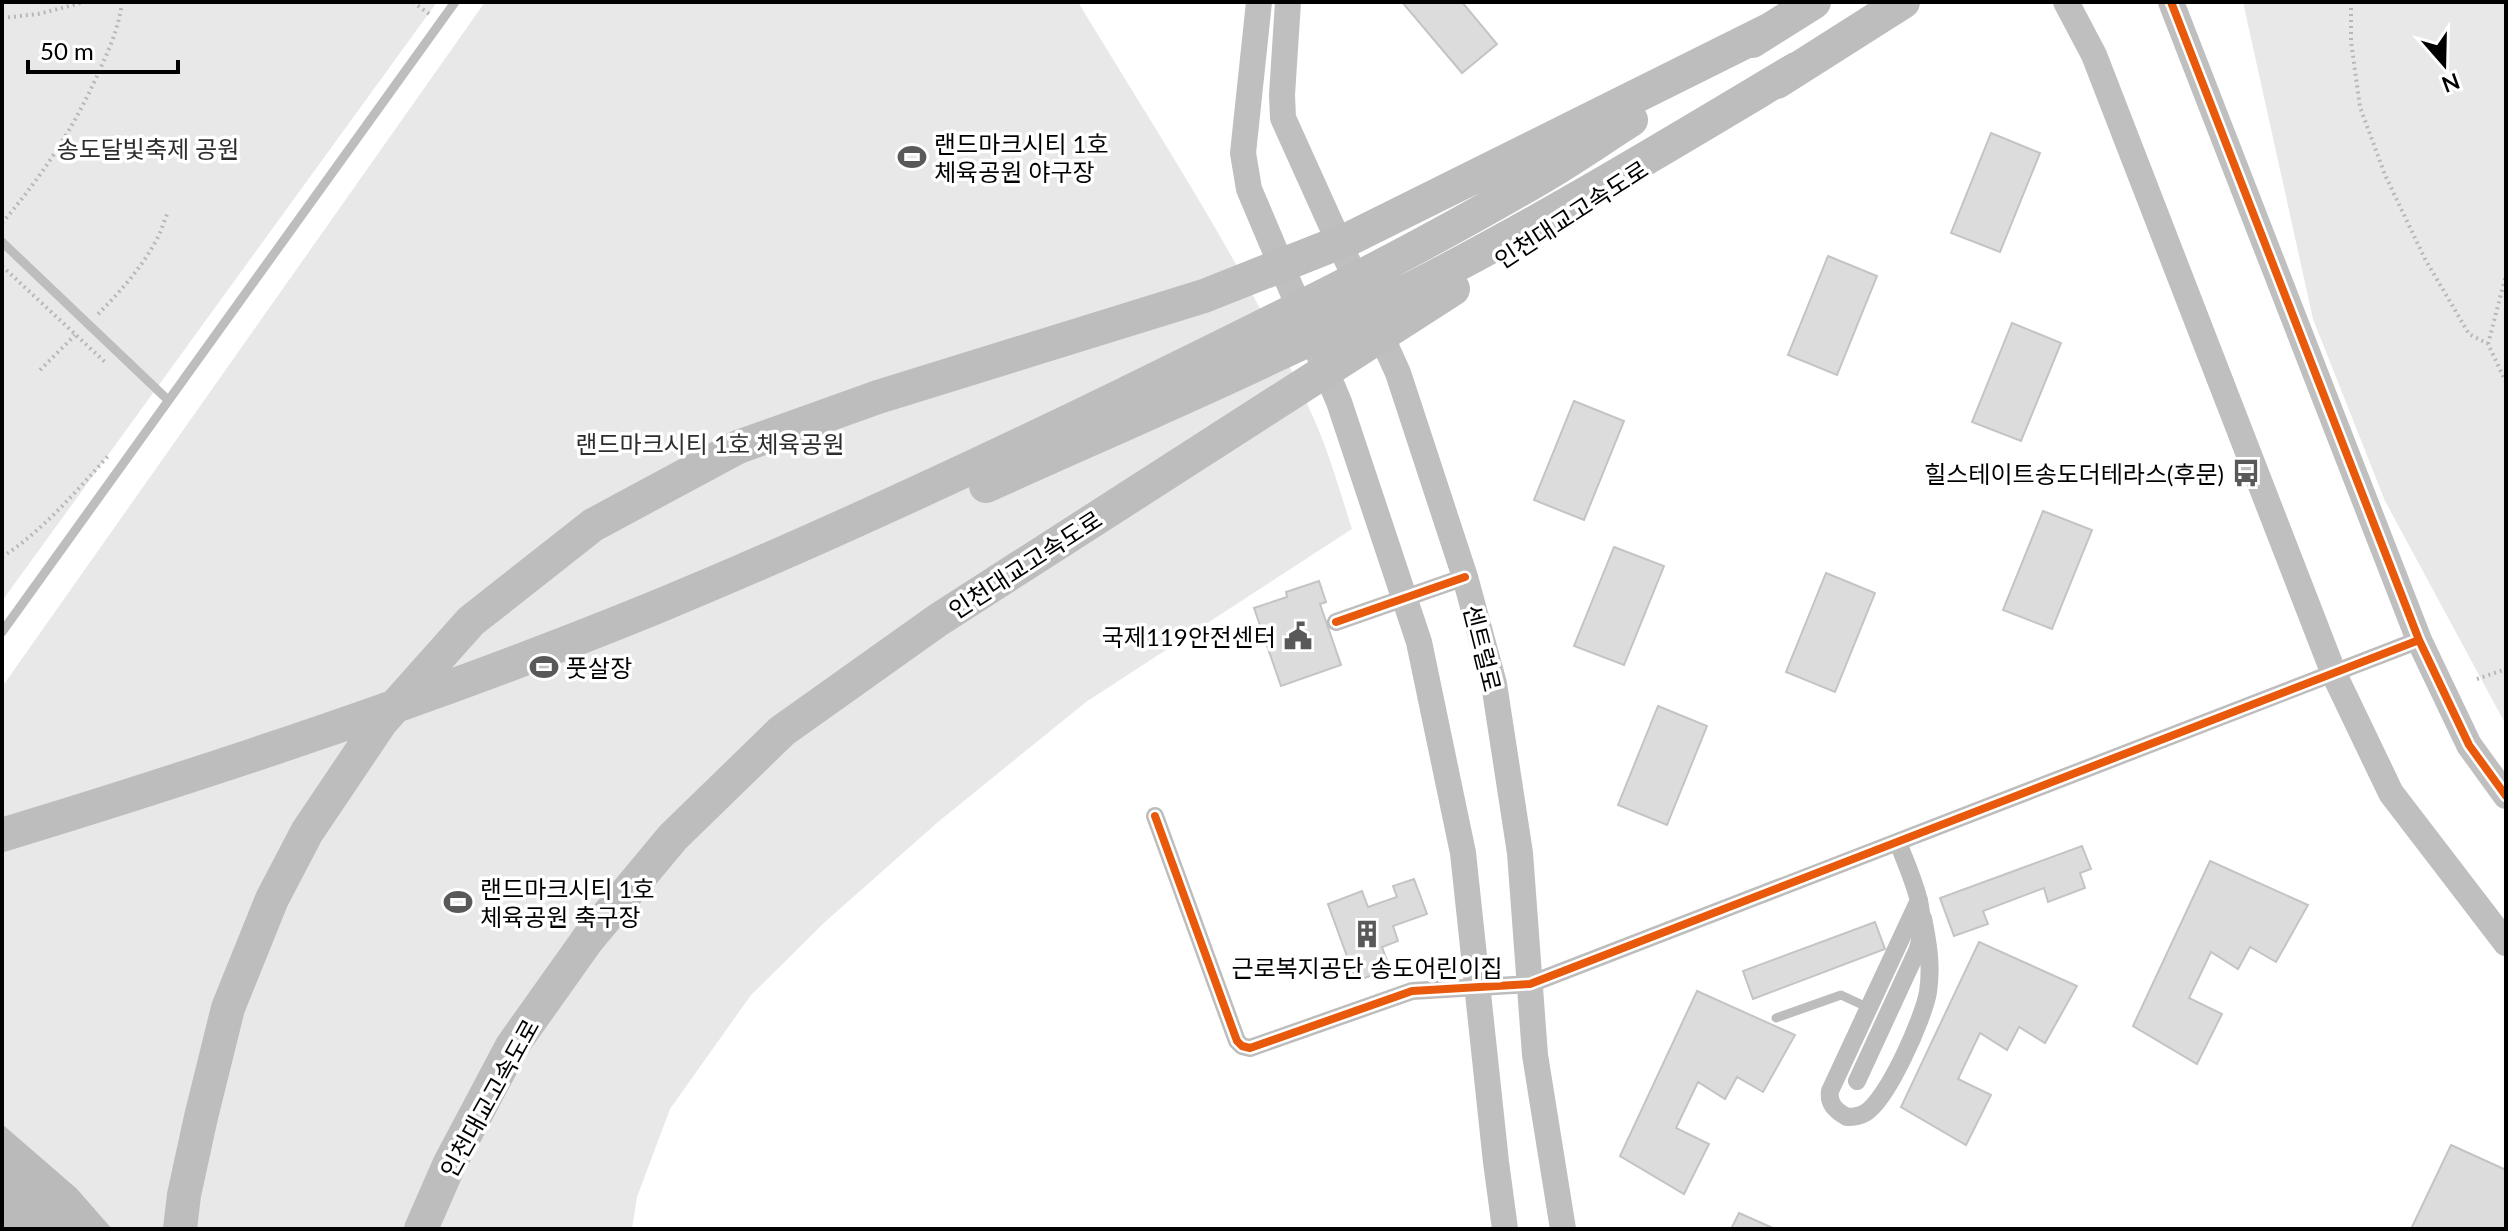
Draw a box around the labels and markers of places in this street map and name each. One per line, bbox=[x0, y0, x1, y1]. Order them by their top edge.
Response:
place label: 랜드마크시티 1호 체육공원 야구장 bbox=[934, 129, 1109, 186]
sports icon: 랜드마크시티 1호 체육공원 야구장 bbox=[897, 142, 927, 172]
bus stop icon: 힐스테이트송도더테라스(후문) bbox=[2231, 458, 2261, 488]
place label: 힐스테이트송도더테라스(후문) bbox=[1924, 459, 2224, 488]
public building icon: 국제119안전센터 bbox=[1283, 621, 1313, 651]
place label: 국제119안전센터 bbox=[1102, 622, 1276, 651]
sports icon: 풋살장 bbox=[529, 652, 559, 682]
place label: 풋살장 bbox=[566, 653, 632, 682]
place label: 랜드마크시티 1호 체육공원 축구장 bbox=[480, 874, 655, 931]
sports icon: 랜드마크시티 1호 체육공원 축구장 bbox=[443, 887, 473, 917]
building icon: 근로복지공단 송도어린이집 bbox=[1352, 919, 1382, 949]
place label: 근로복지공단 송도어린이집 bbox=[1231, 953, 1503, 982]

